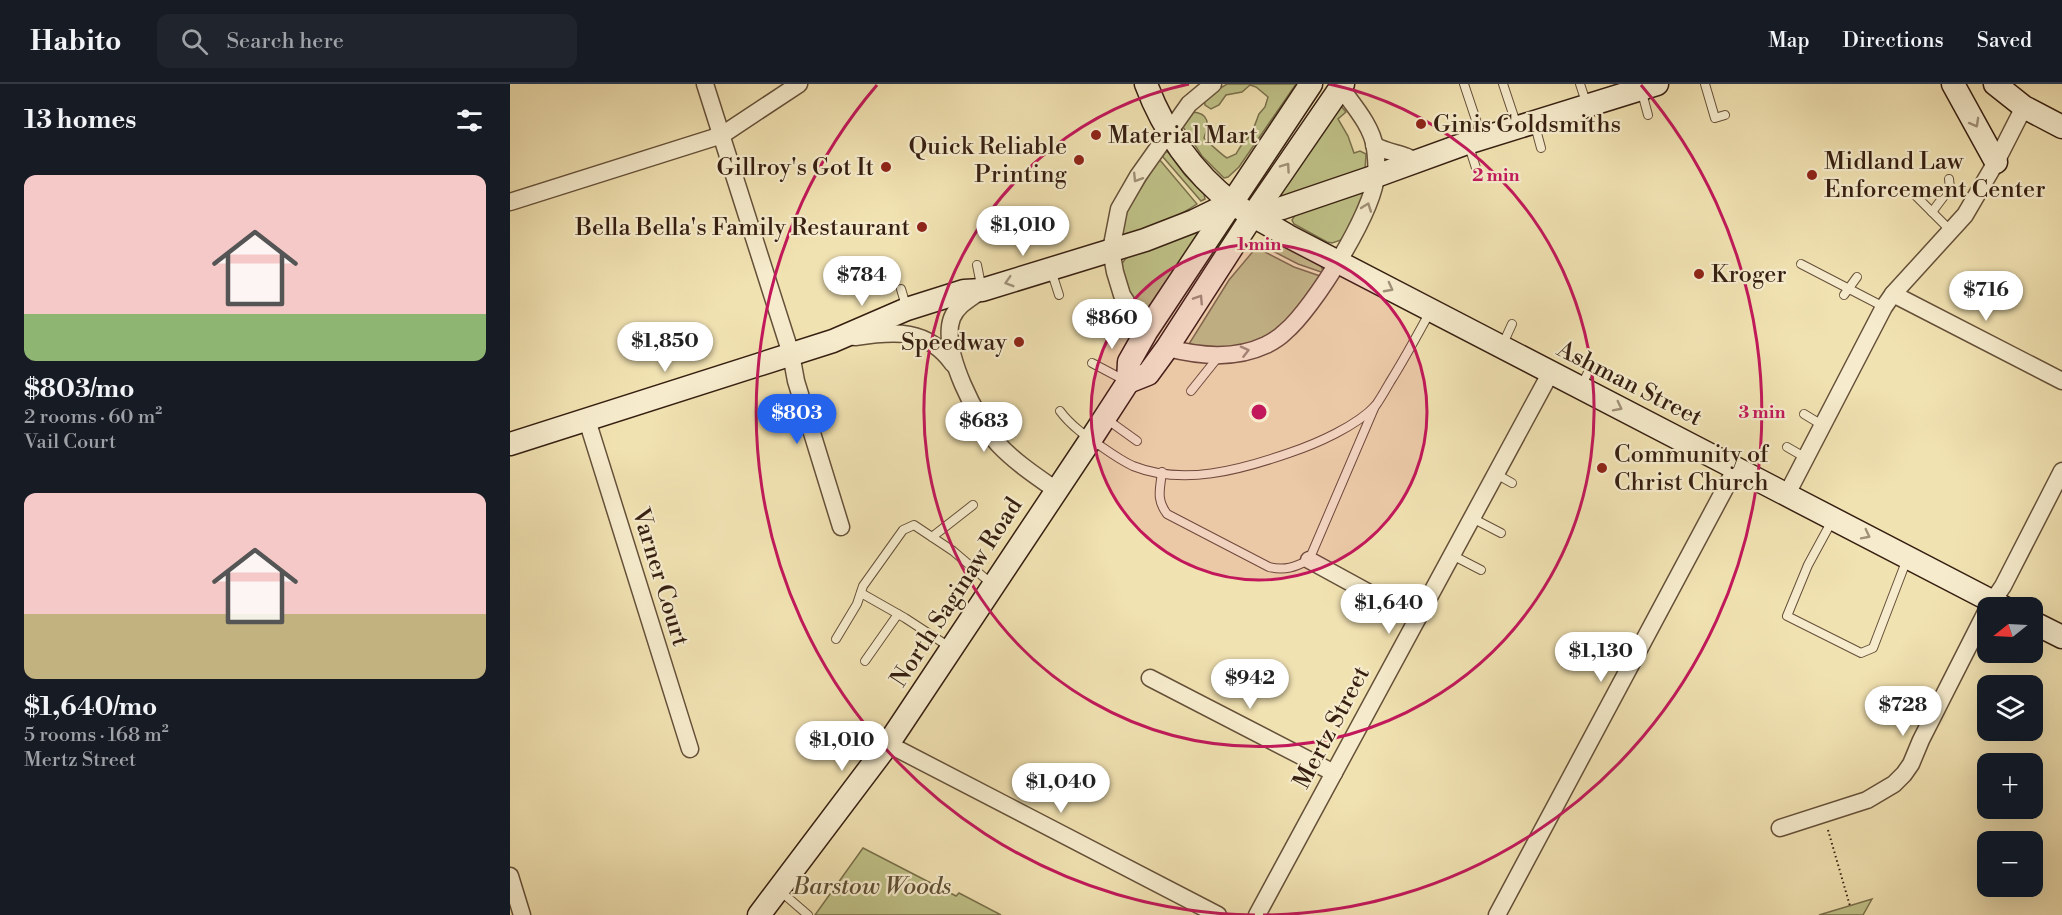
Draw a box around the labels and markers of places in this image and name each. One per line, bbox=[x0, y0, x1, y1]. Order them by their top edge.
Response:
place label: Ginis Goldsmiths bbox=[1433, 110, 1621, 140]
marker: Ginis Goldsmiths bbox=[1414, 117, 1428, 131]
place label: Material Mart bbox=[1108, 121, 1258, 151]
marker: Material Mart bbox=[1089, 128, 1103, 142]
place label: Quick Reliable Printing bbox=[908, 132, 1068, 190]
place label: Midland Law Enforcement Center bbox=[1824, 147, 2046, 205]
place label: Gillroy's Got It bbox=[717, 153, 874, 183]
marker: Quick Reliable Printing bbox=[1072, 153, 1086, 167]
marker: Gillroy's Got It bbox=[879, 160, 893, 174]
marker: Midland Law Enforcement Center bbox=[1805, 168, 1819, 182]
pin: $1,010 bbox=[974, 206, 1072, 257]
place label: Bella Bella's Family Restaurant bbox=[574, 213, 910, 243]
marker: Bella Bella's Family Restaurant bbox=[915, 220, 929, 234]
pin: $784 bbox=[826, 256, 898, 307]
place label: Kroger bbox=[1711, 260, 1787, 290]
marker: Kroger bbox=[1692, 267, 1706, 281]
pin: $716 bbox=[1950, 271, 2022, 322]
pin: $860 bbox=[1076, 299, 1148, 350]
pin: $1,850 bbox=[616, 322, 714, 373]
place label: Speedway bbox=[901, 328, 1007, 358]
marker: Speedway bbox=[1012, 335, 1026, 349]
pin: $803 bbox=[761, 394, 833, 445]
pin: $683 bbox=[948, 402, 1020, 453]
centre of rings bbox=[1249, 402, 1269, 422]
place label: Community of Christ Church bbox=[1614, 440, 1770, 498]
marker: Community of Christ Church bbox=[1595, 461, 1609, 475]
pin: $1,640 bbox=[1340, 584, 1438, 635]
pin: $1,130 bbox=[1552, 632, 1650, 683]
pin: $942 bbox=[1214, 659, 1286, 710]
pin: $728 bbox=[1867, 686, 1939, 737]
pin: $1,010 bbox=[793, 721, 891, 772]
pin: $1,040 bbox=[1012, 763, 1110, 814]

